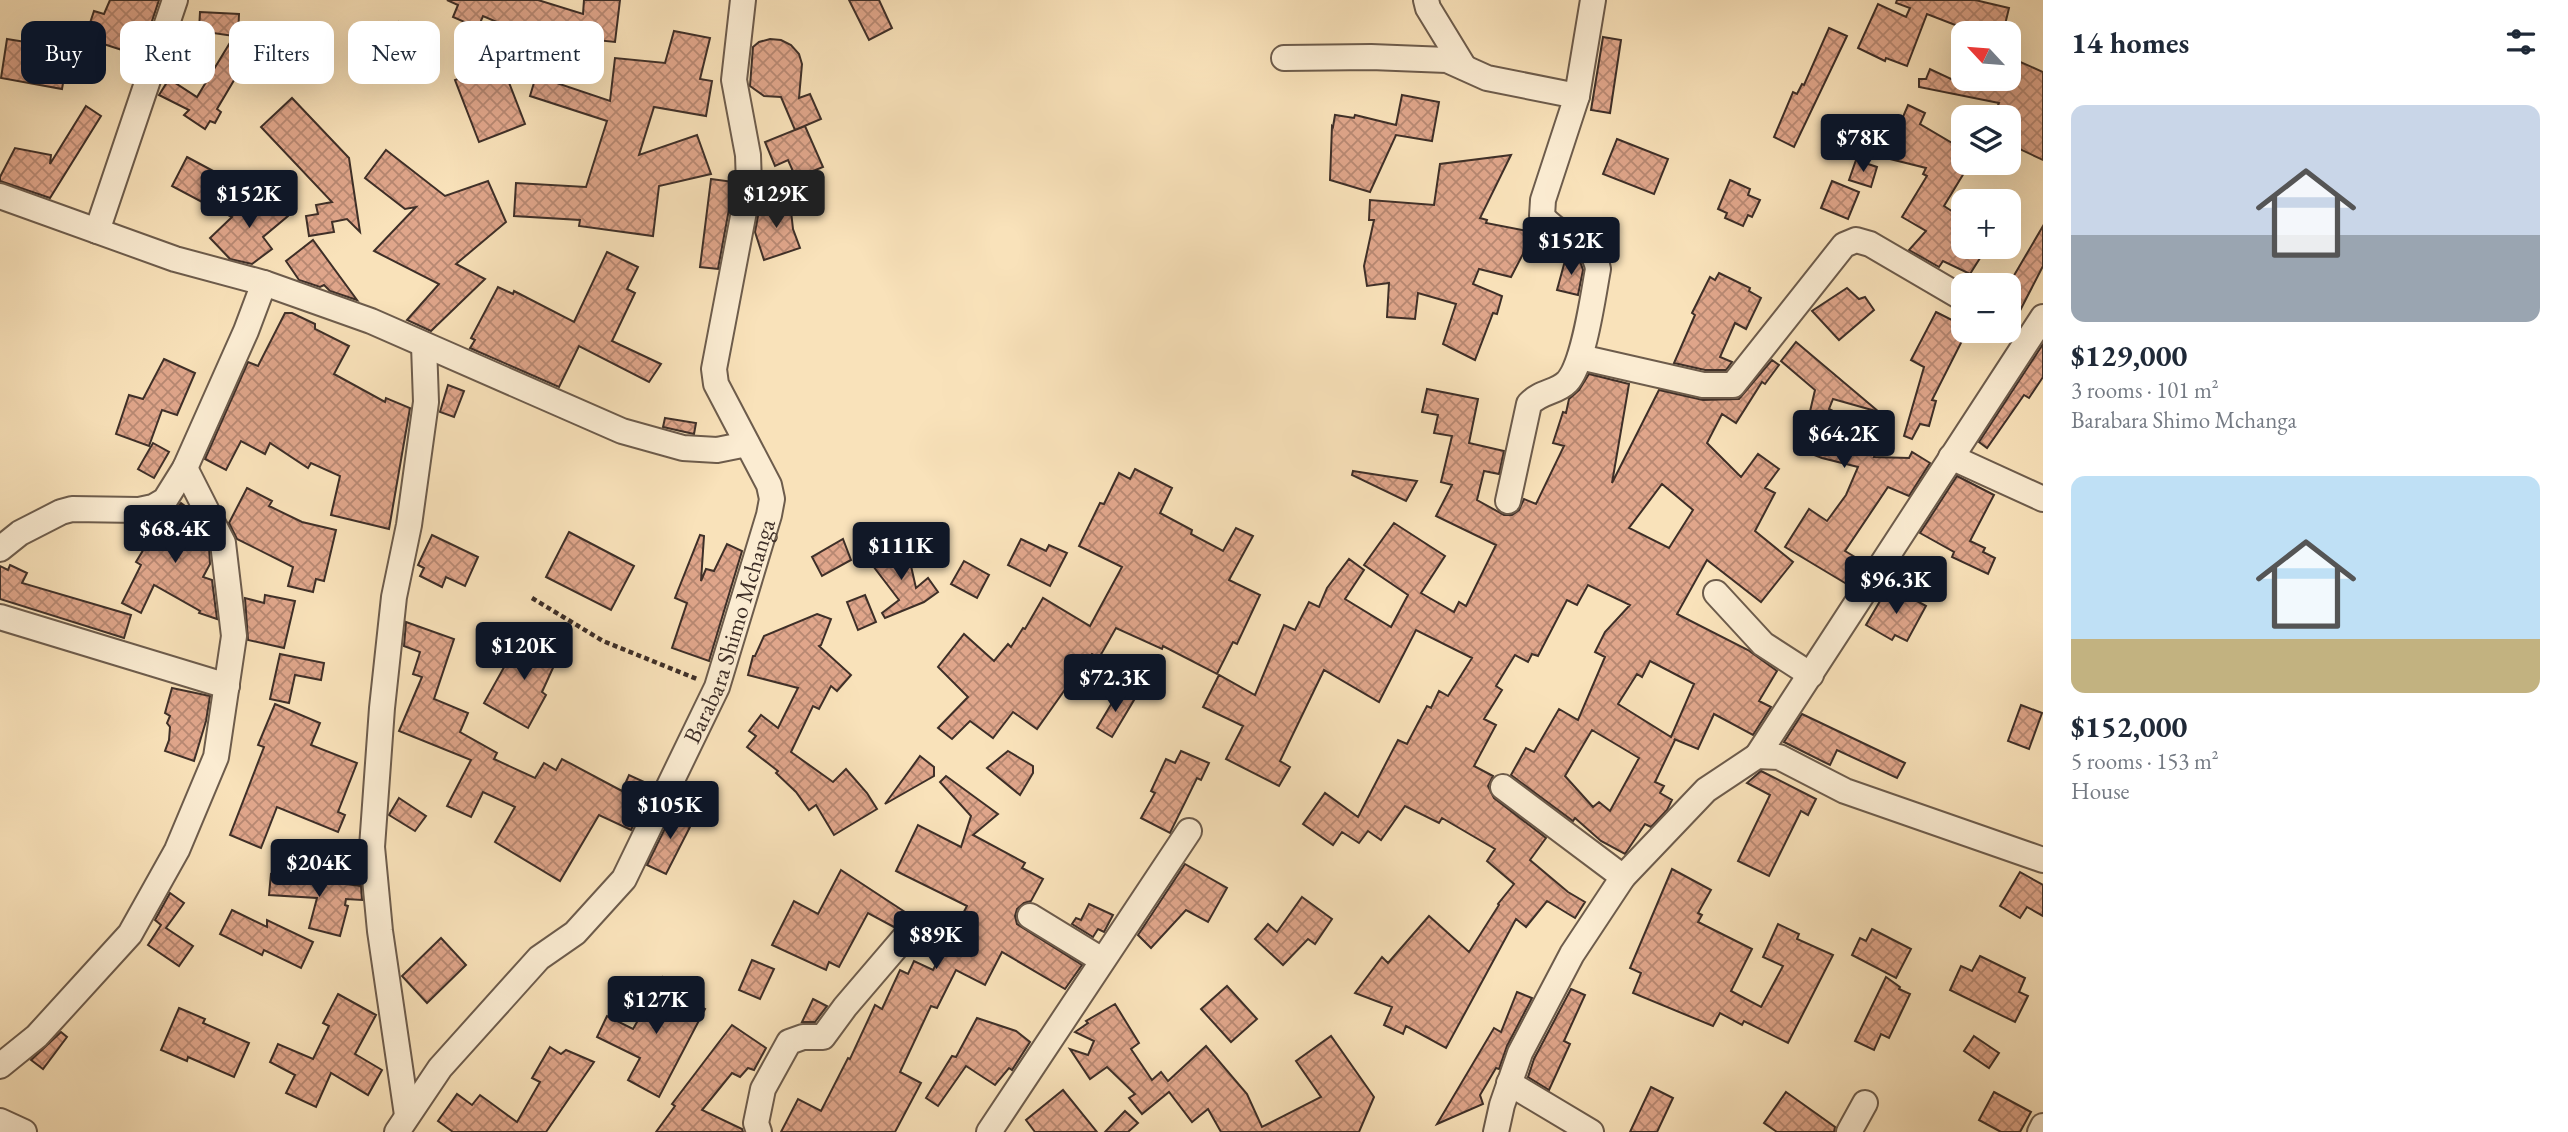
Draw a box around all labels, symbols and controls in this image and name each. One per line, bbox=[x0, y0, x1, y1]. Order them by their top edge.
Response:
chip: Buy bbox=[21, 21, 106, 84]
chip: Rent bbox=[120, 21, 215, 84]
chip: Filters bbox=[229, 21, 334, 84]
chip: New bbox=[348, 21, 440, 84]
chip: Apartment bbox=[454, 21, 604, 84]
north arrow bbox=[1951, 21, 2021, 91]
map controls bbox=[1951, 21, 2021, 343]
text: 14 homes bbox=[2071, 23, 2189, 62]
icon: filters bbox=[2502, 23, 2540, 61]
button: layers bbox=[1951, 105, 2021, 175]
pin: $78K bbox=[1822, 114, 1904, 174]
text: $78K bbox=[1837, 122, 1889, 152]
icon: home bbox=[2243, 150, 2369, 276]
pin: $152K bbox=[200, 170, 298, 230]
pin: $129K bbox=[727, 170, 825, 230]
text: $152K bbox=[217, 178, 281, 208]
text: $129K bbox=[744, 178, 808, 208]
button: + bbox=[1951, 189, 2021, 259]
pin: $152K bbox=[1522, 218, 1620, 277]
text: $152K bbox=[1539, 225, 1603, 255]
button: − bbox=[1951, 273, 2021, 343]
text: $129,000 bbox=[2071, 336, 2187, 375]
text: 3 rooms · 101 m² bbox=[2071, 375, 2219, 405]
text: Barabara Shimo Mchanga bbox=[2071, 405, 2297, 435]
pin: $64.2K bbox=[1787, 410, 1901, 470]
text: $64.2K bbox=[1809, 418, 1879, 448]
pin: $68.4K bbox=[118, 505, 232, 565]
text: $68.4K bbox=[140, 513, 210, 543]
street label: Barabara Shimo Mchanga bbox=[676, 515, 782, 748]
icon: home bbox=[2243, 521, 2369, 647]
pin: $111K bbox=[852, 522, 950, 582]
text: $111K bbox=[869, 530, 933, 560]
pin: $96.3K bbox=[1839, 556, 1953, 616]
text: $96.3K bbox=[1861, 564, 1931, 594]
pin: $120K bbox=[475, 622, 573, 682]
text: $120K bbox=[492, 630, 556, 660]
pin: $72.3K bbox=[1058, 654, 1172, 714]
text: $72.3K bbox=[1080, 662, 1150, 692]
text: $152,000 bbox=[2071, 707, 2187, 746]
text: 5 rooms · 153 m² bbox=[2071, 746, 2219, 776]
text: House bbox=[2071, 776, 2130, 806]
pin: $105K bbox=[621, 782, 719, 841]
text: $105K bbox=[638, 789, 702, 819]
pin: $204K bbox=[270, 839, 368, 899]
text: $204K bbox=[287, 847, 351, 877]
pin: $89K bbox=[895, 912, 977, 971]
text: $89K bbox=[910, 919, 962, 949]
pin: $127K bbox=[607, 976, 705, 1036]
text: $127K bbox=[624, 984, 688, 1014]

